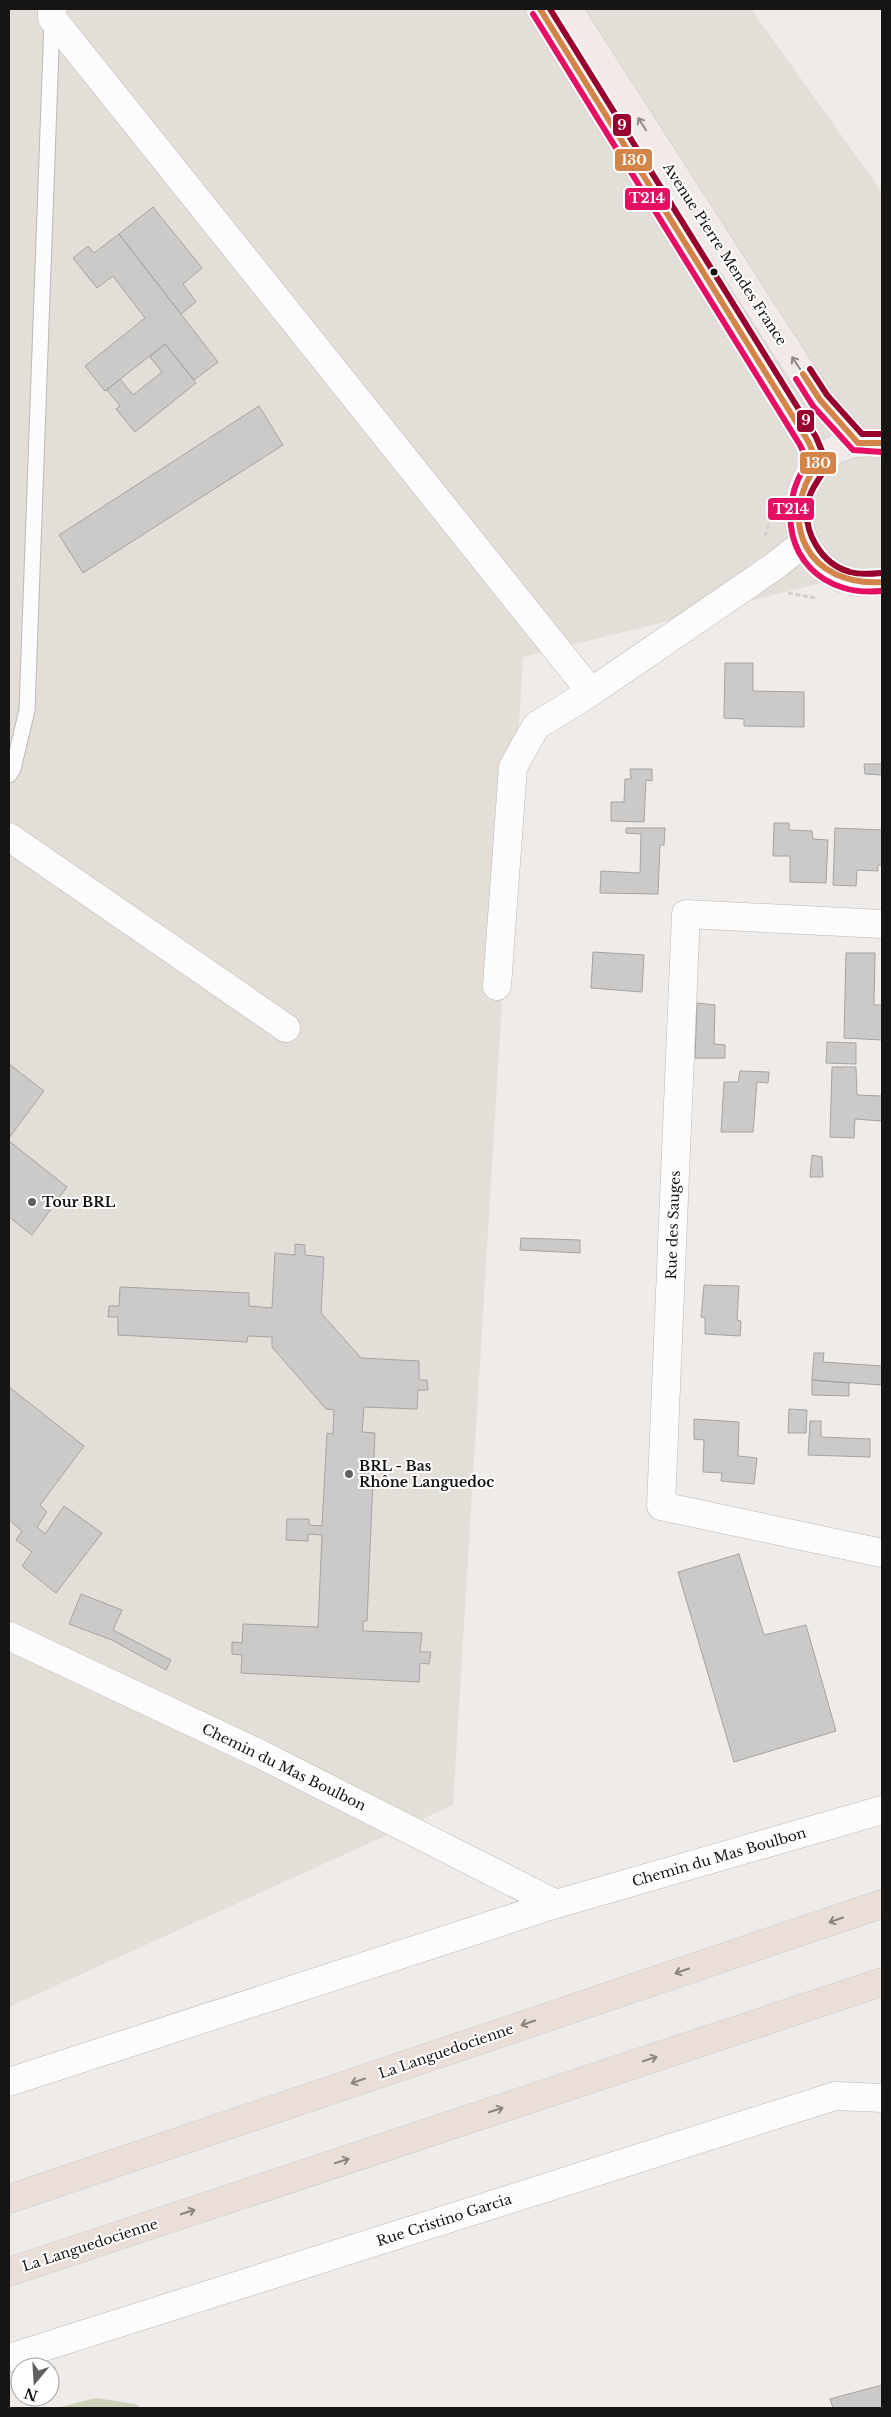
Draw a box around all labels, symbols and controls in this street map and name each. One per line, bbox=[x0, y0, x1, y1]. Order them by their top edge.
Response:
line badge: 9 bbox=[612, 113, 632, 137]
text: 9 bbox=[617, 116, 627, 134]
one-way arrow bbox=[636, 117, 646, 131]
line badge: 130 bbox=[614, 148, 653, 172]
text: 130 bbox=[621, 151, 647, 169]
street label: Avenue Pierre Mendes France bbox=[659, 158, 791, 349]
line badge: T214 bbox=[624, 187, 671, 211]
text: T214 bbox=[629, 189, 665, 207]
unlabelled marker bbox=[709, 267, 719, 277]
one-way arrow bbox=[791, 356, 801, 370]
line badge: 9 bbox=[796, 409, 815, 433]
text: 9 bbox=[801, 411, 811, 429]
line badge: 130 bbox=[799, 451, 837, 475]
text: 130 bbox=[805, 454, 831, 472]
line badge: T214 bbox=[767, 497, 815, 521]
text: T214 bbox=[773, 500, 809, 518]
street label: Rue des Sauges bbox=[662, 1170, 684, 1280]
place label: Tour BRL bbox=[42, 1193, 116, 1211]
marker: Tour BRL bbox=[26, 1196, 38, 1208]
place label: BRL - Bas Rhône Languedoc bbox=[359, 1457, 494, 1491]
marker: BRL - Bas Rhône Languedoc bbox=[343, 1468, 355, 1480]
street label: Chemin du Mas Boulbon bbox=[199, 1719, 369, 1815]
street label: Chemin du Mas Boulbon bbox=[630, 1823, 809, 1891]
one-way arrow bbox=[828, 1915, 844, 1925]
one-way arrow bbox=[674, 1967, 690, 1977]
street label: La Languedocienne bbox=[376, 2019, 516, 2083]
one-way arrow bbox=[520, 2019, 536, 2029]
one-way arrow bbox=[642, 2053, 658, 2063]
one-way arrow bbox=[350, 2077, 366, 2086]
one-way arrow bbox=[488, 2105, 504, 2114]
one-way arrow bbox=[334, 2156, 349, 2165]
street label: Rue Cristino Garcia bbox=[374, 2190, 514, 2250]
one-way arrow bbox=[180, 2207, 196, 2217]
street label: La Languedocienne bbox=[20, 2215, 160, 2275]
north arrow bbox=[10, 2357, 60, 2407]
text: N bbox=[22, 2384, 40, 2405]

